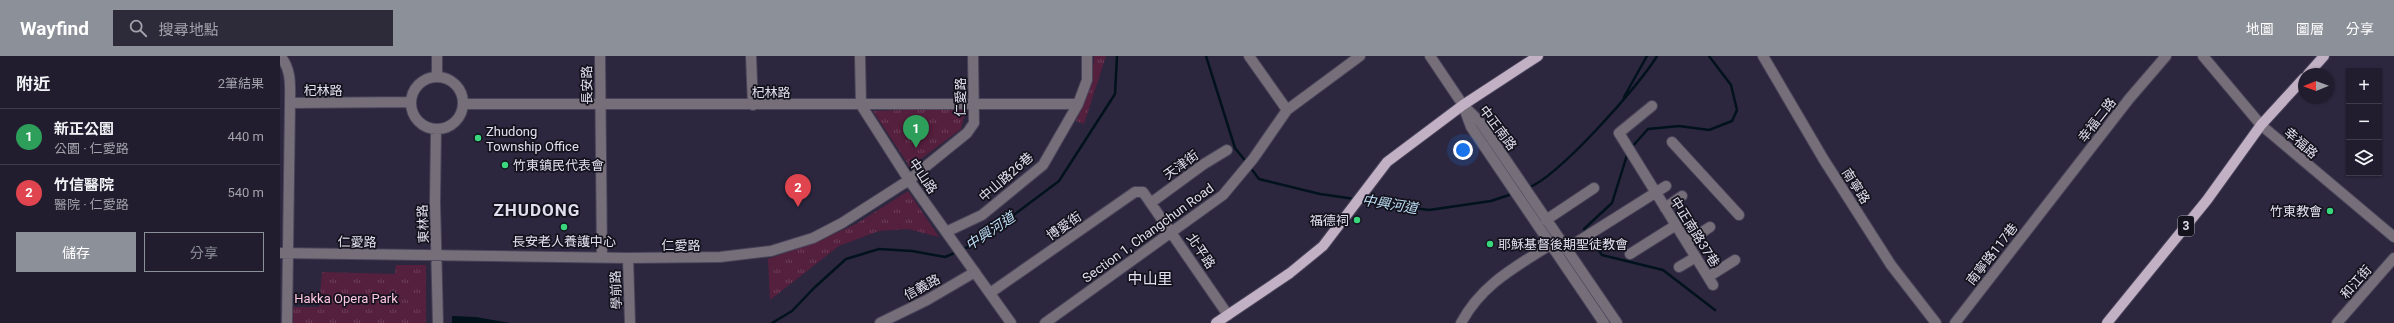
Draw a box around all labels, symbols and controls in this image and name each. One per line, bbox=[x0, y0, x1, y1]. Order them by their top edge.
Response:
search box bbox=[113, 10, 393, 46]
text: Wayfind bbox=[20, 17, 89, 40]
icon: search bbox=[127, 17, 149, 39]
text: 搜尋地點 bbox=[159, 21, 219, 39]
text: 地圖 bbox=[2246, 21, 2274, 37]
text: 圖層 bbox=[2296, 21, 2324, 37]
text: 分享 bbox=[2346, 21, 2374, 37]
street label: 長安路 bbox=[579, 65, 595, 105]
north arrow bbox=[2298, 68, 2334, 104]
map controls bbox=[2346, 68, 2382, 176]
button: + bbox=[2346, 68, 2382, 104]
text: 附近 bbox=[16, 74, 50, 94]
text: 2筆結果 bbox=[218, 76, 264, 91]
street label: 仁愛路 bbox=[953, 77, 968, 117]
street label: 杞林路 bbox=[303, 83, 343, 98]
street label: 杞林路 bbox=[751, 85, 791, 100]
street label: 幸福二路 bbox=[2075, 95, 2119, 145]
street label: 中正南路 bbox=[1476, 103, 1520, 153]
button: − bbox=[2346, 104, 2382, 140]
pin: 1 bbox=[903, 115, 929, 148]
text: 新正公園 bbox=[54, 120, 114, 138]
place label: Zhudong Township Office bbox=[486, 124, 579, 154]
street label: 幸福路 bbox=[2281, 125, 2321, 161]
text: 1 bbox=[25, 129, 33, 144]
text: 440 m bbox=[227, 129, 264, 144]
marker: Zhudong Township Office bbox=[473, 133, 483, 143]
your location bbox=[1453, 140, 1473, 160]
button: layers bbox=[2346, 140, 2382, 176]
text: 公園 · 仁愛路 bbox=[54, 141, 129, 156]
street label: 天津街 bbox=[1161, 147, 1201, 183]
street label: 中山路26巷 bbox=[976, 149, 1036, 205]
street label: 中山路 bbox=[906, 156, 940, 196]
place label: 竹東鎮民代表會 bbox=[513, 158, 604, 173]
marker: 竹東鎮民代表會 bbox=[500, 160, 510, 170]
street label: 南寧路 bbox=[1839, 166, 1873, 206]
pin: 2 bbox=[785, 174, 811, 207]
text: 竹信醫院 bbox=[54, 176, 114, 194]
street label: Section 1, Changchun Road bbox=[1080, 180, 1216, 286]
text: 2 bbox=[25, 185, 33, 200]
text: 540 m bbox=[227, 185, 264, 200]
water label: 中興河道 bbox=[1361, 192, 1421, 217]
street label: 中正南路37巷 bbox=[1668, 194, 1722, 270]
text: 醫院 · 仁愛路 bbox=[54, 197, 129, 212]
district label: ZHUDONG bbox=[494, 200, 580, 220]
street label: 東林路 bbox=[415, 204, 431, 244]
place label: 竹東教會 bbox=[2270, 204, 2322, 219]
marker: 竹東教會 bbox=[2325, 206, 2335, 216]
water label: 中興河道 bbox=[962, 208, 1019, 253]
street label: 博愛街 bbox=[1044, 209, 1084, 243]
place label: 福德祠 bbox=[1310, 213, 1349, 228]
marker: 福德祠 bbox=[1352, 215, 1362, 225]
road number: 3 bbox=[2178, 216, 2194, 236]
street label: 南寧路117巷 bbox=[1963, 220, 2021, 288]
marker: 長安老人養護中心 bbox=[559, 222, 569, 232]
street label: 北平路 bbox=[1184, 231, 1218, 271]
button: 儲存 bbox=[16, 232, 136, 272]
button: 分享 bbox=[144, 232, 264, 272]
street label: 仁愛路 bbox=[337, 234, 377, 250]
place label: 長安老人養護中心 bbox=[512, 234, 616, 249]
place label: 耶穌基督後期聖徒教會 bbox=[1498, 237, 1628, 252]
street label: 仁愛路 bbox=[661, 238, 701, 253]
marker: 耶穌基督後期聖徒教會 bbox=[1485, 239, 1495, 249]
street label: 和江街 bbox=[2338, 262, 2374, 302]
street label: 學前路 bbox=[608, 270, 624, 310]
district label: 中山里 bbox=[1127, 270, 1173, 288]
street label: 信義路 bbox=[901, 271, 943, 303]
park label: Hakka Opera Park bbox=[294, 291, 398, 306]

